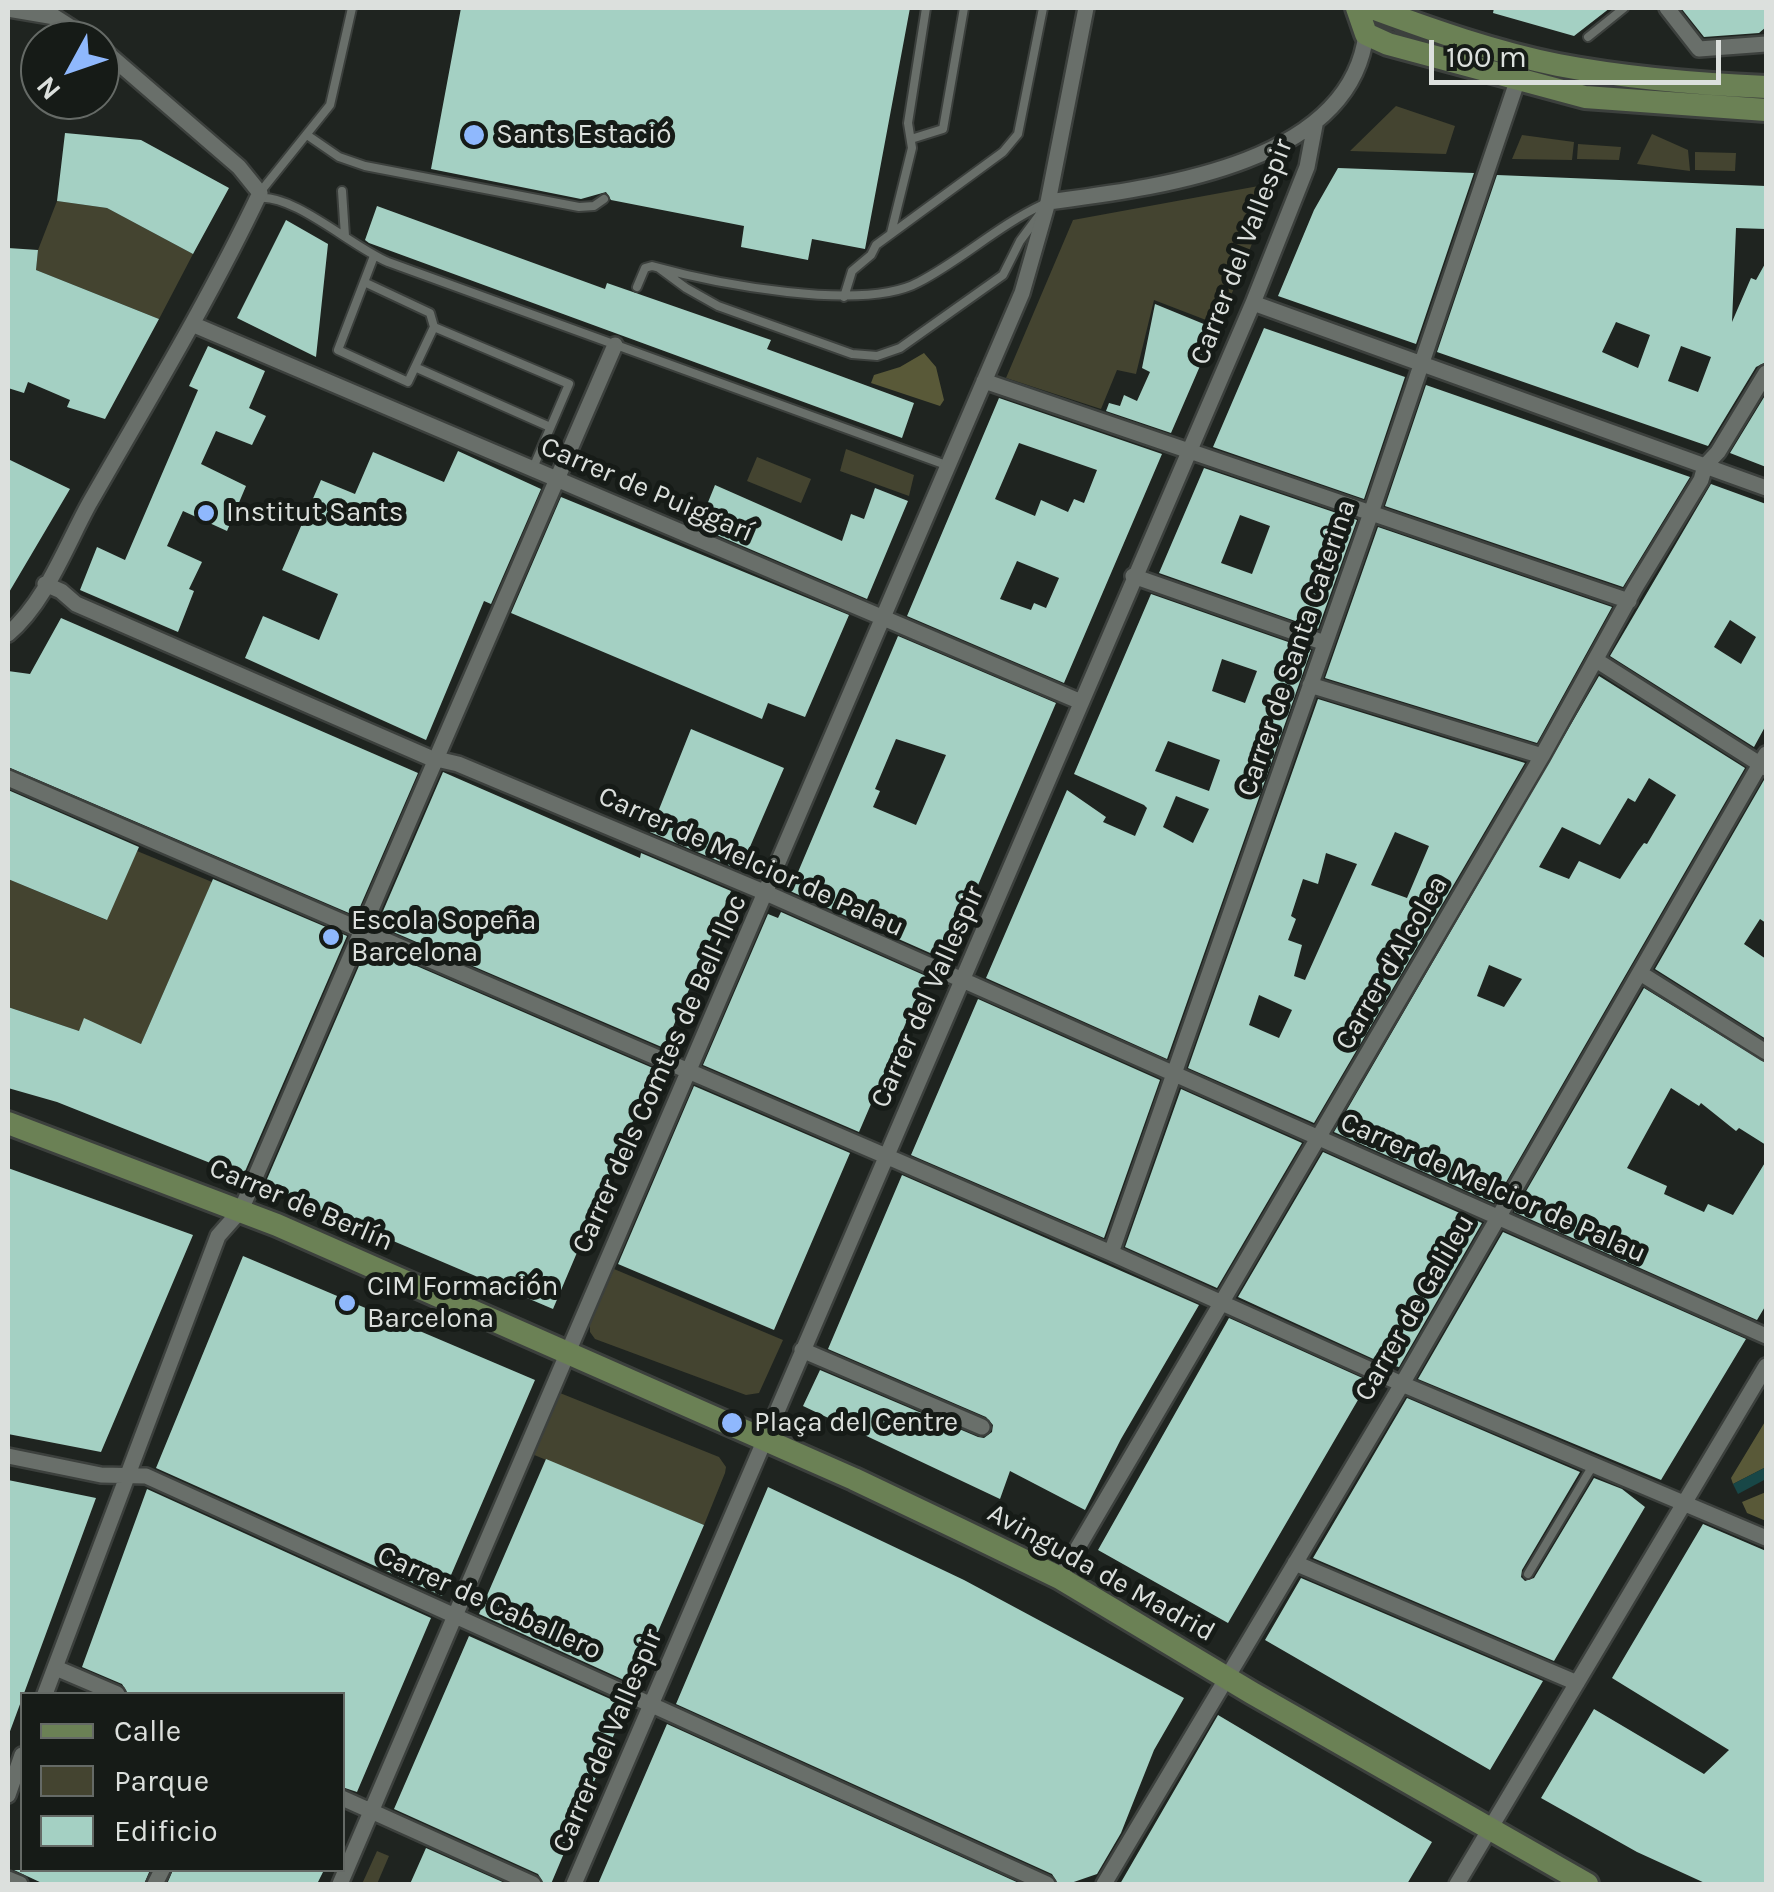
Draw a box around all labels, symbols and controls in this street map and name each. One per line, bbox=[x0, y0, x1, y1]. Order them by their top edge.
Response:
north arrow bbox=[20, 20, 120, 120]
scale bar bbox=[1434, 20, 1726, 82]
text: 100 m bbox=[1446, 39, 1527, 75]
text: N bbox=[29, 70, 67, 107]
place label: Sants Estació bbox=[496, 118, 672, 152]
marker: Sants Estació bbox=[461, 122, 487, 148]
street label: Carrer del Vallespir bbox=[1183, 134, 1301, 370]
street label: Carrer de Puiggarí bbox=[536, 430, 758, 550]
street label: Carrer de Santa Caterina bbox=[1230, 495, 1364, 801]
place label: Institut Sants bbox=[226, 496, 403, 530]
marker: Institut Sants bbox=[195, 502, 217, 524]
street label: Carrer de Melcior de Palau bbox=[593, 779, 909, 945]
street label: Carrer d'Alcolea bbox=[1329, 870, 1455, 1056]
street label: Carrer del Vallespir bbox=[864, 881, 992, 1113]
street label: Carrer dels Comtes de Bell-lloc bbox=[565, 889, 755, 1259]
place label: Escola Sopeña Barcelona bbox=[351, 904, 536, 970]
marker: Escola Sopeña Barcelona bbox=[320, 926, 342, 948]
street label: Carrer de Melcior de Palau bbox=[1335, 1105, 1651, 1271]
street label: Carrer de Berlín bbox=[204, 1151, 398, 1259]
street label: Carrer de Galileu bbox=[1348, 1208, 1482, 1408]
place label: CIM Formación Barcelona bbox=[367, 1270, 558, 1336]
marker: CIM Formación Barcelona bbox=[336, 1292, 358, 1314]
place label: Plaça del Centre bbox=[754, 1406, 958, 1440]
marker: Plaça del Centre bbox=[719, 1410, 745, 1436]
street label: Avinguda de Madrid bbox=[982, 1497, 1220, 1649]
street label: Carrer de Caballero bbox=[372, 1539, 606, 1667]
street label: Carrer del Vallespir bbox=[546, 1624, 670, 1858]
legend bbox=[20, 1692, 345, 1872]
text: Calle bbox=[114, 1713, 181, 1749]
text: Parque bbox=[114, 1763, 209, 1799]
text: Edificio bbox=[114, 1813, 218, 1849]

